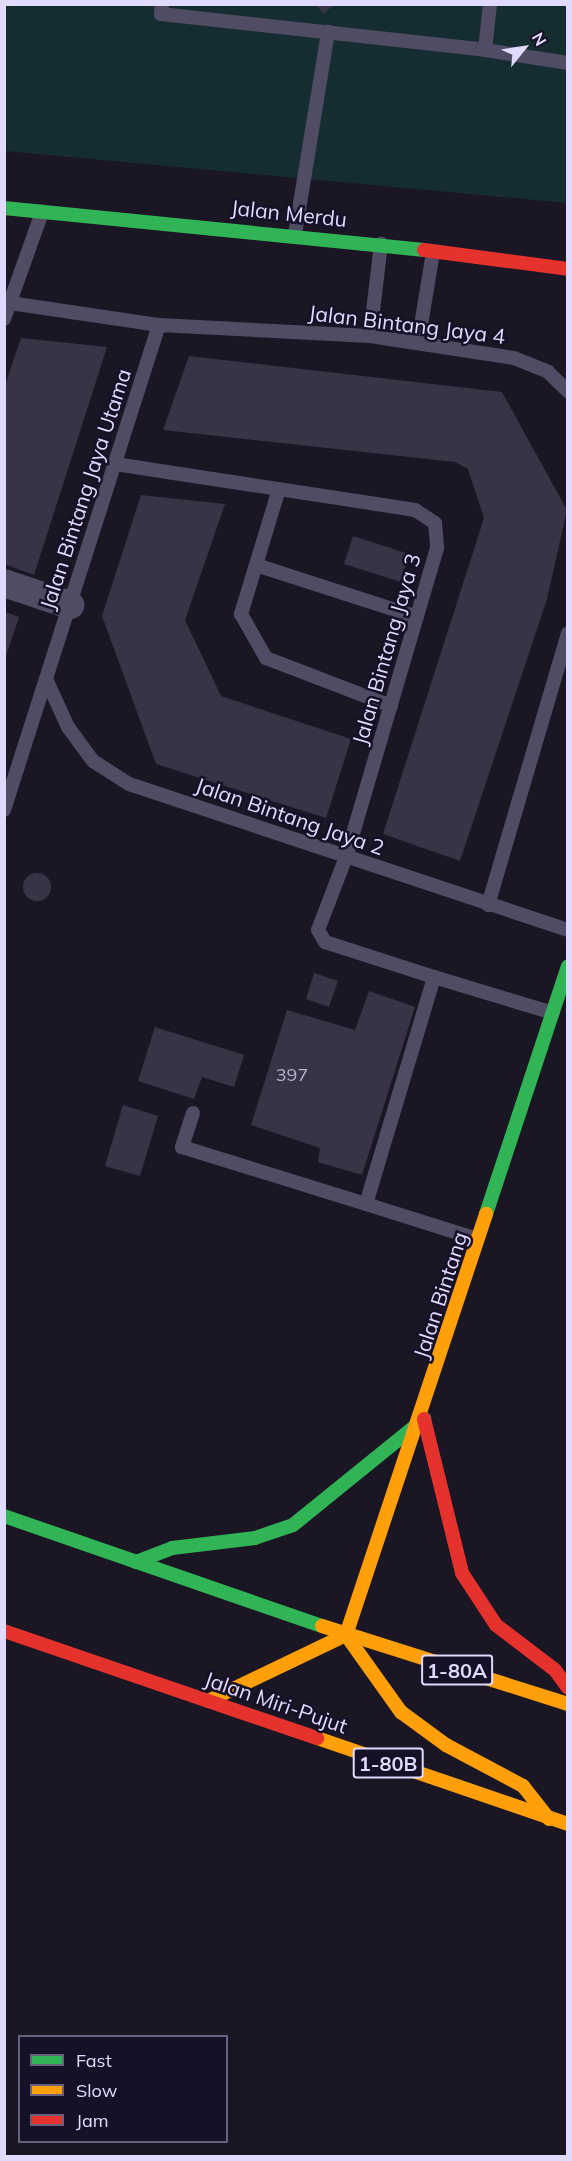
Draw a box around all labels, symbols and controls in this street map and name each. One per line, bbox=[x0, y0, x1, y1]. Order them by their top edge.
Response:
north arrow bbox=[494, 18, 554, 78]
text: N bbox=[528, 29, 551, 49]
street label: Jalan Merdu bbox=[230, 194, 348, 232]
street label: Jalan Bintang Jaya 4 bbox=[307, 299, 507, 349]
street label: Jalan Bintang Jaya Utama bbox=[34, 365, 136, 613]
street label: Jalan Bintang Jaya 3 bbox=[347, 550, 425, 748]
street label: Jalan Bintang Jaya 2 bbox=[192, 772, 388, 860]
house number: 397 bbox=[276, 1064, 308, 1086]
street label: Jalan Bintang bbox=[408, 1229, 472, 1361]
road number: 1-80A bbox=[421, 1653, 493, 1687]
street label: Jalan Miri-Pujut bbox=[201, 1666, 351, 1738]
road number: 1-80B bbox=[352, 1746, 424, 1780]
legend bbox=[18, 2035, 228, 2143]
text: Fast bbox=[76, 2049, 112, 2072]
text: Slow bbox=[76, 2079, 117, 2102]
text: Jam bbox=[76, 2109, 109, 2132]

